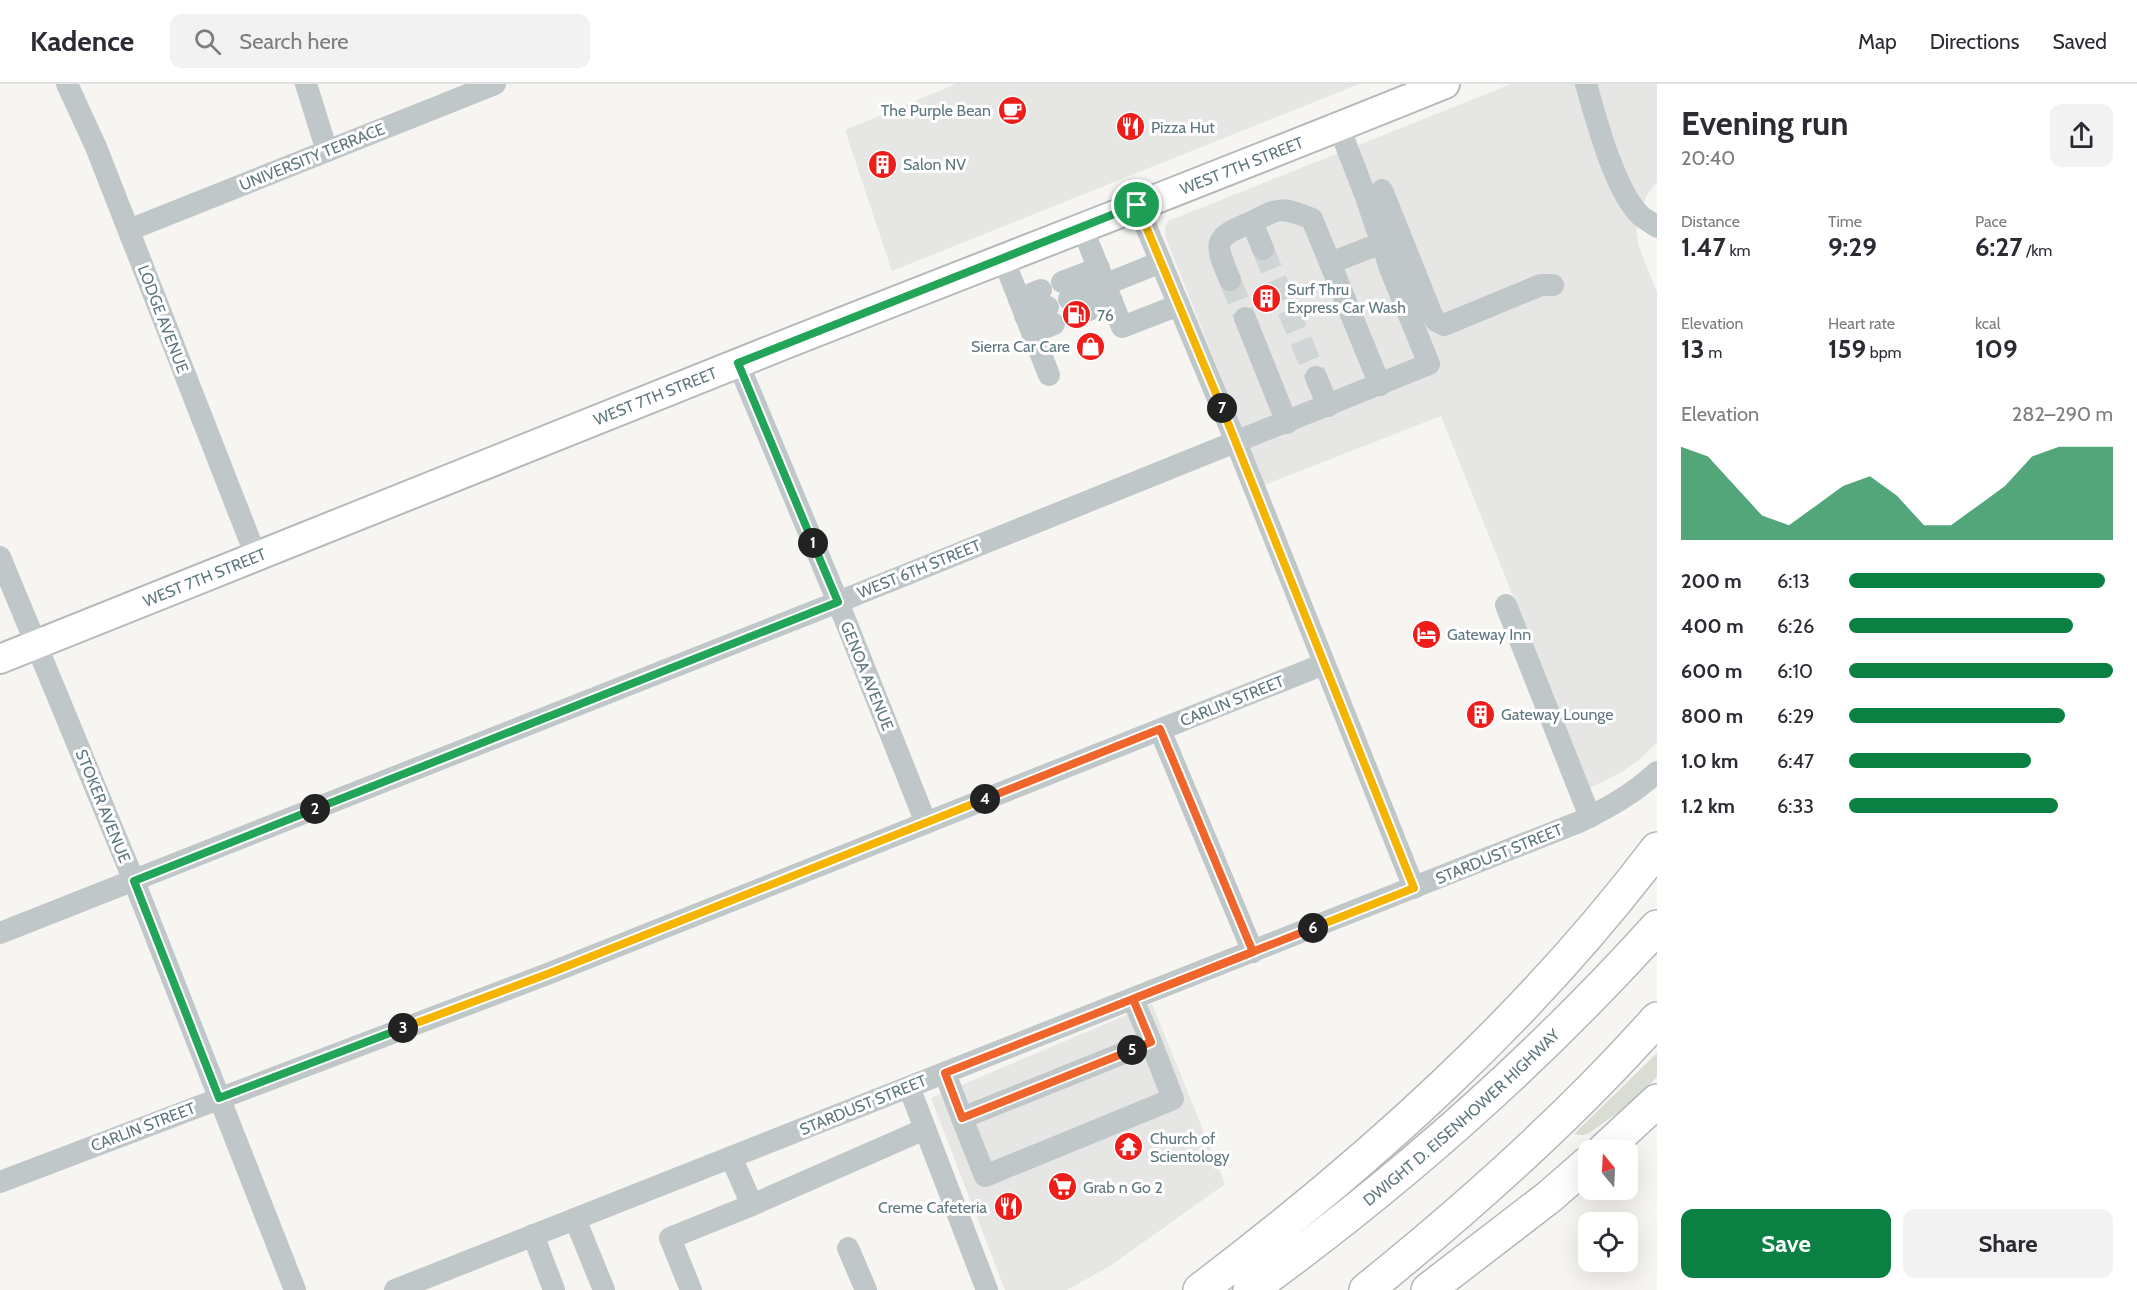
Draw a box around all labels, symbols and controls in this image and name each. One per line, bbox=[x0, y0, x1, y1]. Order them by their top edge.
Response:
search box bbox=[170, 14, 590, 68]
text: Kadence bbox=[30, 24, 134, 58]
icon: search bbox=[191, 25, 224, 58]
text: Search here bbox=[239, 28, 349, 55]
text: Map bbox=[1858, 29, 1897, 54]
text: Directions bbox=[1930, 29, 2019, 54]
text: Saved bbox=[2052, 29, 2107, 54]
cafe icon: The Purple Bean bbox=[996, 94, 1028, 126]
place label: The Purple Bean bbox=[881, 101, 991, 120]
text: Evening run bbox=[1681, 103, 1848, 143]
button: share bbox=[2050, 104, 2113, 167]
restaurant icon: Pizza Hut bbox=[1114, 111, 1146, 143]
place label: Pizza Hut bbox=[1151, 118, 1215, 137]
street label: UNIVERSITY TERRACE bbox=[237, 119, 387, 195]
street label: WEST 7TH STREET bbox=[1177, 132, 1306, 198]
text: 20:40 bbox=[1681, 146, 1735, 170]
building icon: Salon NV bbox=[866, 148, 898, 180]
place label: Salon NV bbox=[903, 155, 966, 174]
pin bbox=[1111, 179, 1162, 230]
icon: arrive bbox=[1120, 188, 1153, 221]
text: Distance bbox=[1681, 212, 1740, 231]
text: Time bbox=[1828, 212, 1862, 231]
text: Pace bbox=[1975, 212, 2007, 231]
text: 1.47 bbox=[1681, 231, 1726, 263]
text: 9:29 bbox=[1828, 231, 1877, 263]
text: 6:27 bbox=[1975, 231, 2022, 263]
text: km bbox=[1726, 241, 1751, 260]
text: /km bbox=[2022, 241, 2052, 260]
street label: LODGE AVENUE bbox=[134, 262, 192, 376]
place label: Surf Thru Express Car Wash bbox=[1287, 280, 1406, 317]
building icon: Surf Thru Express Car Wash bbox=[1250, 282, 1282, 314]
fuel station icon: 76 bbox=[1060, 299, 1092, 331]
place label: 76 bbox=[1097, 306, 1114, 325]
text: Elevation bbox=[1681, 314, 1744, 333]
text: Heart rate bbox=[1828, 314, 1895, 333]
text: kcal bbox=[1975, 314, 2001, 333]
shop icon: Sierra Car Care bbox=[1075, 330, 1107, 362]
text: 13 bbox=[1681, 333, 1705, 365]
text: 159 bbox=[1828, 333, 1866, 365]
text: 109 bbox=[1975, 333, 2018, 365]
place label: Sierra Car Care bbox=[971, 337, 1070, 356]
text: m bbox=[1705, 343, 1722, 362]
text: bpm bbox=[1866, 343, 1902, 362]
street label: WEST 7TH STREET bbox=[591, 363, 720, 429]
pin: 7 bbox=[1207, 393, 1237, 423]
text: 7 bbox=[1218, 398, 1226, 417]
text: Elevation bbox=[1681, 402, 1759, 426]
text: 282–290 m bbox=[2012, 402, 2113, 426]
pin: 1 bbox=[798, 528, 828, 558]
text: 1 bbox=[810, 533, 816, 552]
street label: WEST 6TH STREET bbox=[855, 535, 984, 602]
street label: WEST 7TH STREET bbox=[140, 544, 269, 610]
text: 200 m bbox=[1681, 569, 1742, 593]
text: 6:13 bbox=[1777, 569, 1810, 593]
text: 400 m bbox=[1681, 614, 1744, 638]
text: 6:26 bbox=[1777, 614, 1814, 638]
hotel icon: Gateway Inn bbox=[1410, 618, 1442, 650]
street label: GENOA AVENUE bbox=[836, 619, 898, 733]
place label: Gateway Inn bbox=[1447, 625, 1531, 644]
text: 600 m bbox=[1681, 659, 1742, 683]
text: 6:10 bbox=[1777, 659, 1813, 683]
street label: CARLIN STREET bbox=[1177, 671, 1287, 730]
building icon: Gateway Lounge bbox=[1464, 698, 1496, 730]
text: 800 m bbox=[1681, 704, 1743, 728]
text: 6:29 bbox=[1777, 704, 1814, 728]
place label: Gateway Lounge bbox=[1501, 705, 1614, 724]
street label: STOKER AVENUE bbox=[72, 747, 134, 865]
text: 1.0 km bbox=[1681, 749, 1738, 773]
text: 6:47 bbox=[1777, 749, 1814, 773]
pin: 4 bbox=[970, 784, 1000, 814]
text: 4 bbox=[980, 789, 990, 808]
pin: 2 bbox=[300, 794, 330, 824]
text: 1.2 km bbox=[1681, 794, 1735, 818]
text: 6:33 bbox=[1777, 794, 1814, 818]
text: 2 bbox=[311, 799, 319, 818]
street label: STARDUST STREET bbox=[1433, 820, 1566, 888]
pin: 6 bbox=[1298, 913, 1328, 943]
text: 6 bbox=[1309, 918, 1318, 937]
pin: 3 bbox=[388, 1013, 418, 1043]
text: 3 bbox=[399, 1018, 407, 1037]
street label: DWIGHT D. EISENHOWER HIGHWAY bbox=[1359, 1024, 1564, 1210]
pin: 5 bbox=[1117, 1035, 1147, 1065]
text: 5 bbox=[1128, 1040, 1136, 1059]
street label: STARDUST STREET bbox=[797, 1071, 930, 1139]
street label: CARLIN STREET bbox=[88, 1098, 198, 1156]
place label: Church of Scientology bbox=[1150, 1129, 1230, 1166]
temple icon: Church of Scientology bbox=[1113, 1131, 1145, 1163]
north arrow bbox=[1578, 1140, 1638, 1200]
map controls bbox=[1578, 1140, 1638, 1272]
supermarket icon: Grab n Go 2 bbox=[1046, 1171, 1078, 1203]
place label: Grab n Go 2 bbox=[1083, 1178, 1163, 1197]
restaurant icon: Creme Cafeteria bbox=[992, 1191, 1024, 1223]
place label: Creme Cafeteria bbox=[878, 1198, 987, 1217]
button: Save bbox=[1681, 1209, 1891, 1278]
button: Share bbox=[1903, 1209, 2113, 1278]
button: locate bbox=[1578, 1212, 1638, 1272]

